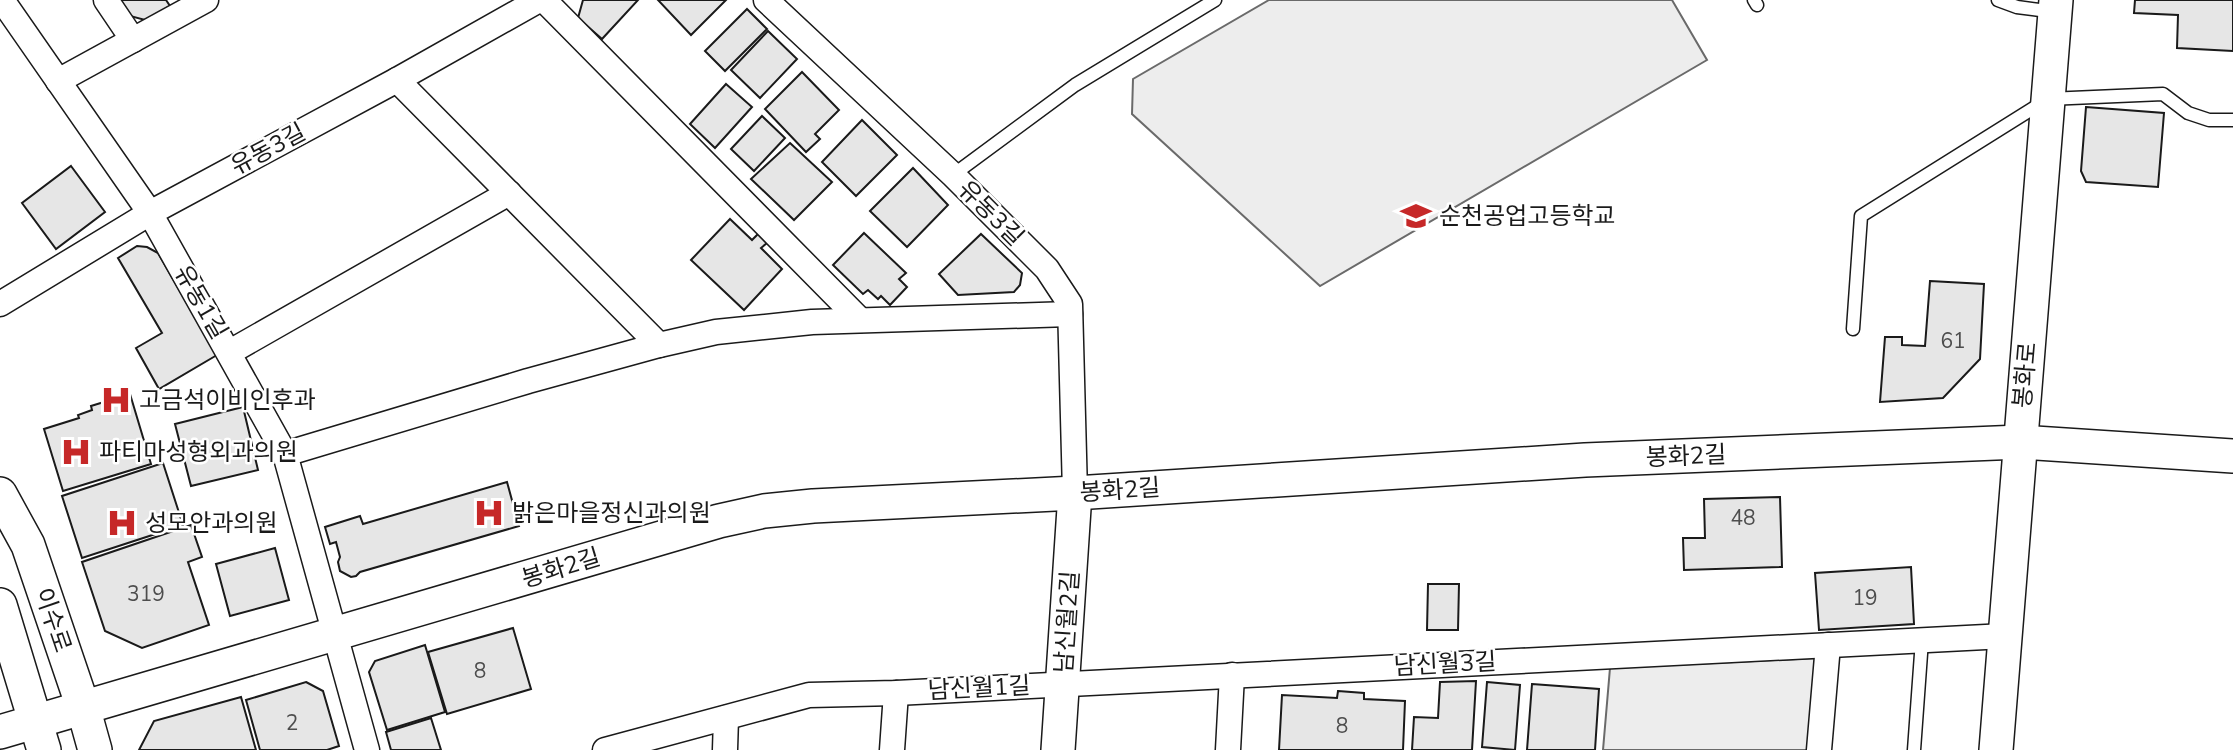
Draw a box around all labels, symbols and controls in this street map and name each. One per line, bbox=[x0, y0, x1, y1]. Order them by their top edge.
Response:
street label: 유동3길 bbox=[225, 116, 311, 182]
street label: 유동3길 bbox=[951, 173, 1031, 253]
school or university icon: 순천공업고등학교 bbox=[1399, 199, 1433, 233]
place label: 순천공업고등학교 bbox=[1439, 200, 1616, 232]
street label: 유동1길 bbox=[167, 259, 235, 345]
house number: 61 bbox=[1940, 327, 1966, 355]
street label: 봉화로 bbox=[2006, 341, 2044, 409]
hospital icon: 고금석이비인후과 bbox=[99, 383, 133, 417]
place label: 고금석이비인후과 bbox=[139, 384, 316, 416]
hospital icon: 파티마성형외과의원 bbox=[59, 435, 93, 469]
place label: 파티마성형외과의원 bbox=[99, 436, 298, 468]
street label: 봉화2길 bbox=[1645, 439, 1727, 473]
street label: 봉화2길 bbox=[1079, 471, 1161, 509]
hospital icon: 밝은마을정신과의원 bbox=[472, 496, 506, 530]
place label: 밝은마을정신과의원 bbox=[512, 497, 711, 529]
house number: 48 bbox=[1730, 504, 1756, 532]
hospital icon: 성모안과의원 bbox=[105, 506, 139, 540]
place label: 성모안과의원 bbox=[145, 507, 277, 539]
street label: 봉화2길 bbox=[518, 541, 604, 595]
street label: 남신월2길 bbox=[1047, 570, 1087, 674]
house number: 319 bbox=[127, 580, 165, 608]
street label: 이수로 bbox=[27, 583, 79, 657]
house number: 19 bbox=[1852, 584, 1878, 612]
street label: 남신월3길 bbox=[1393, 645, 1497, 683]
house number: 8 bbox=[474, 657, 486, 685]
street label: 남신월1길 bbox=[927, 669, 1031, 707]
house number: 2 bbox=[286, 709, 298, 737]
house number: 8 bbox=[1336, 712, 1348, 740]

